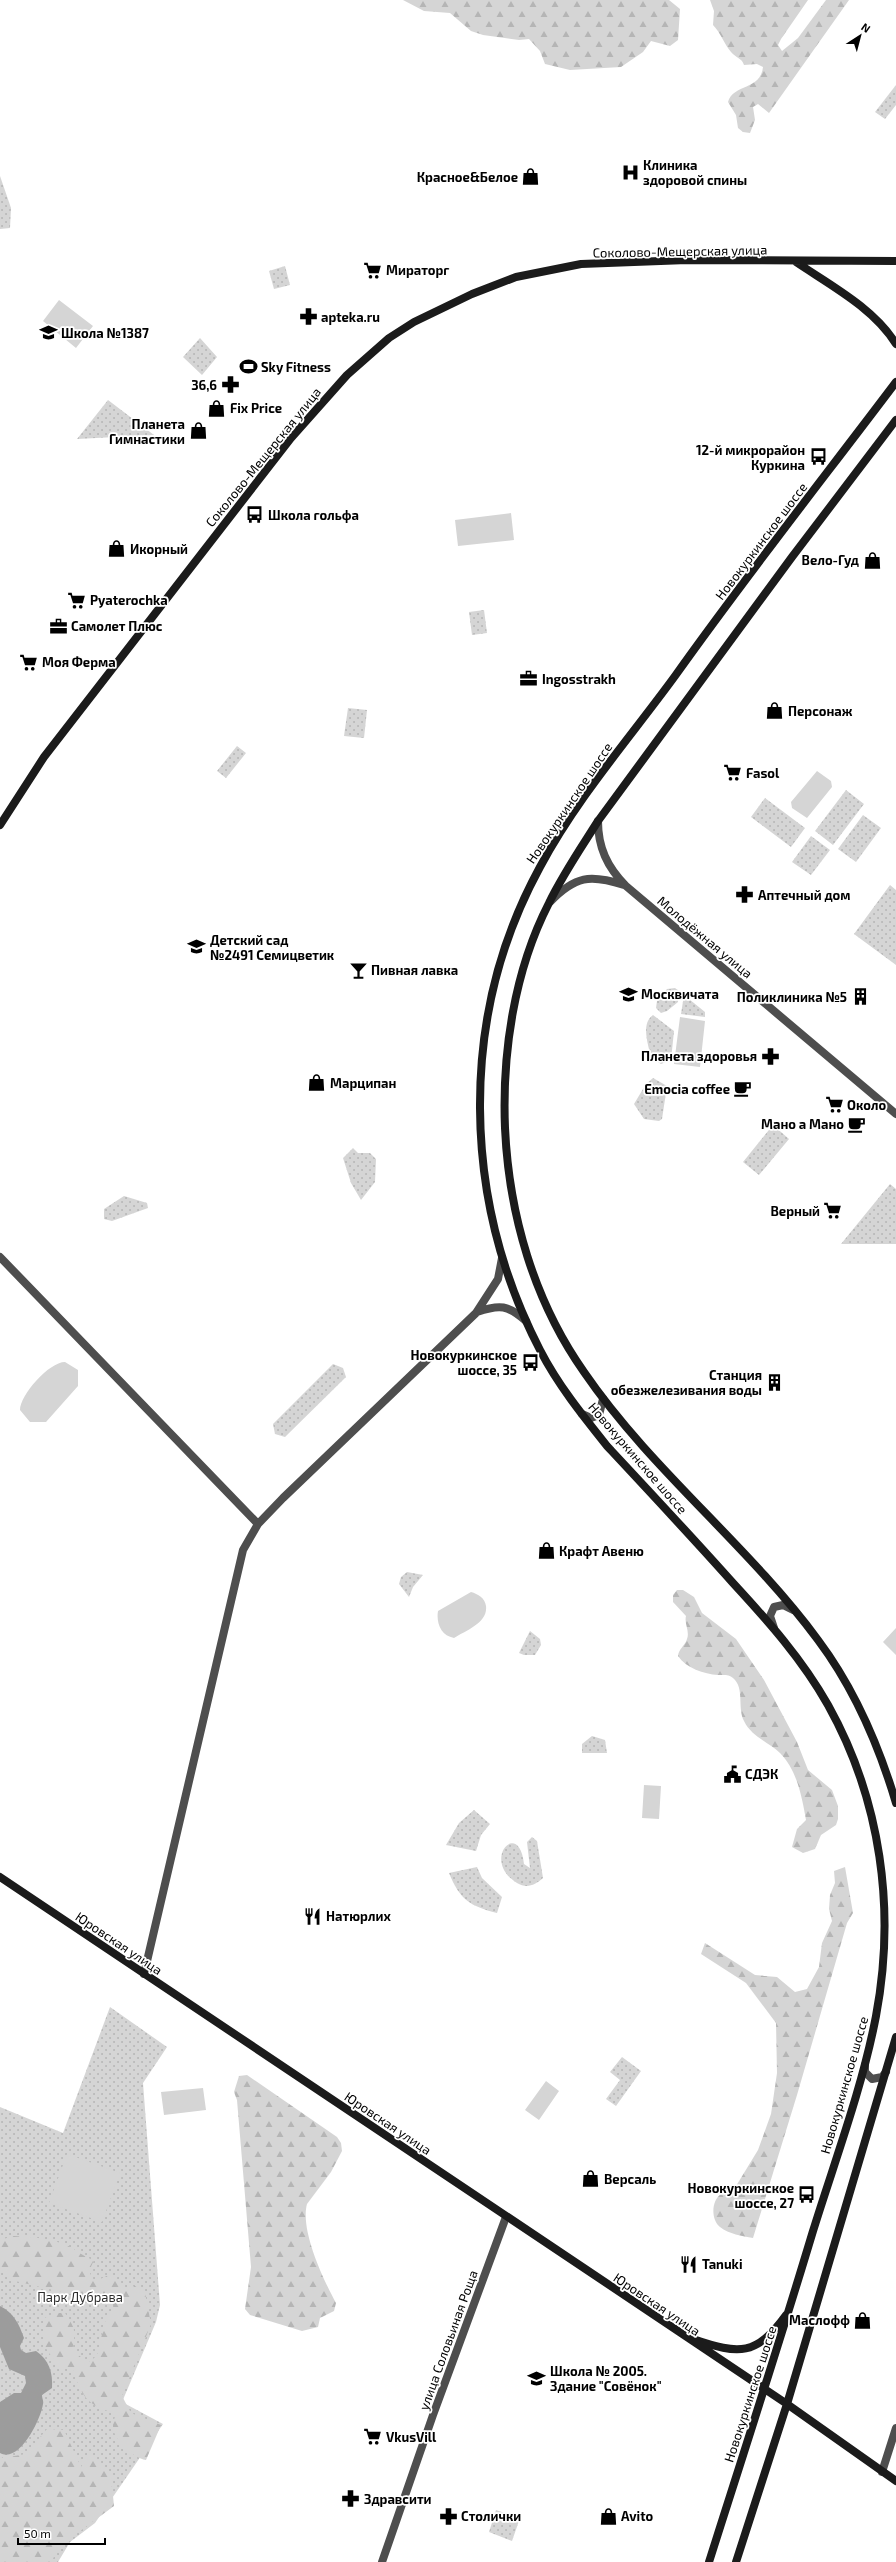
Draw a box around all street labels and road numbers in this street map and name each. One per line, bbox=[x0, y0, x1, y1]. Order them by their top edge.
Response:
street label: Соколово-Мещерская улица bbox=[593, 241, 767, 261]
street label: Соколово-Мещерская улица bbox=[202, 384, 324, 530]
street label: Новокуркинское шоссе bbox=[712, 479, 810, 603]
street label: Новокуркинское шоссе bbox=[523, 739, 615, 867]
street label: Молодёжная улица bbox=[654, 893, 756, 981]
street label: Новокуркинское шоссе bbox=[585, 1399, 691, 1517]
street label: Юровская улица bbox=[73, 1908, 165, 1978]
street label: Новокуркинское шоссе bbox=[817, 2014, 871, 2156]
street label: Юровская улица bbox=[342, 2088, 434, 2158]
street label: улица Соловьиная Роща bbox=[415, 2268, 481, 2412]
street label: Юровская улица bbox=[611, 2269, 703, 2339]
street label: Новокуркинское шоссе bbox=[720, 2324, 780, 2464]

